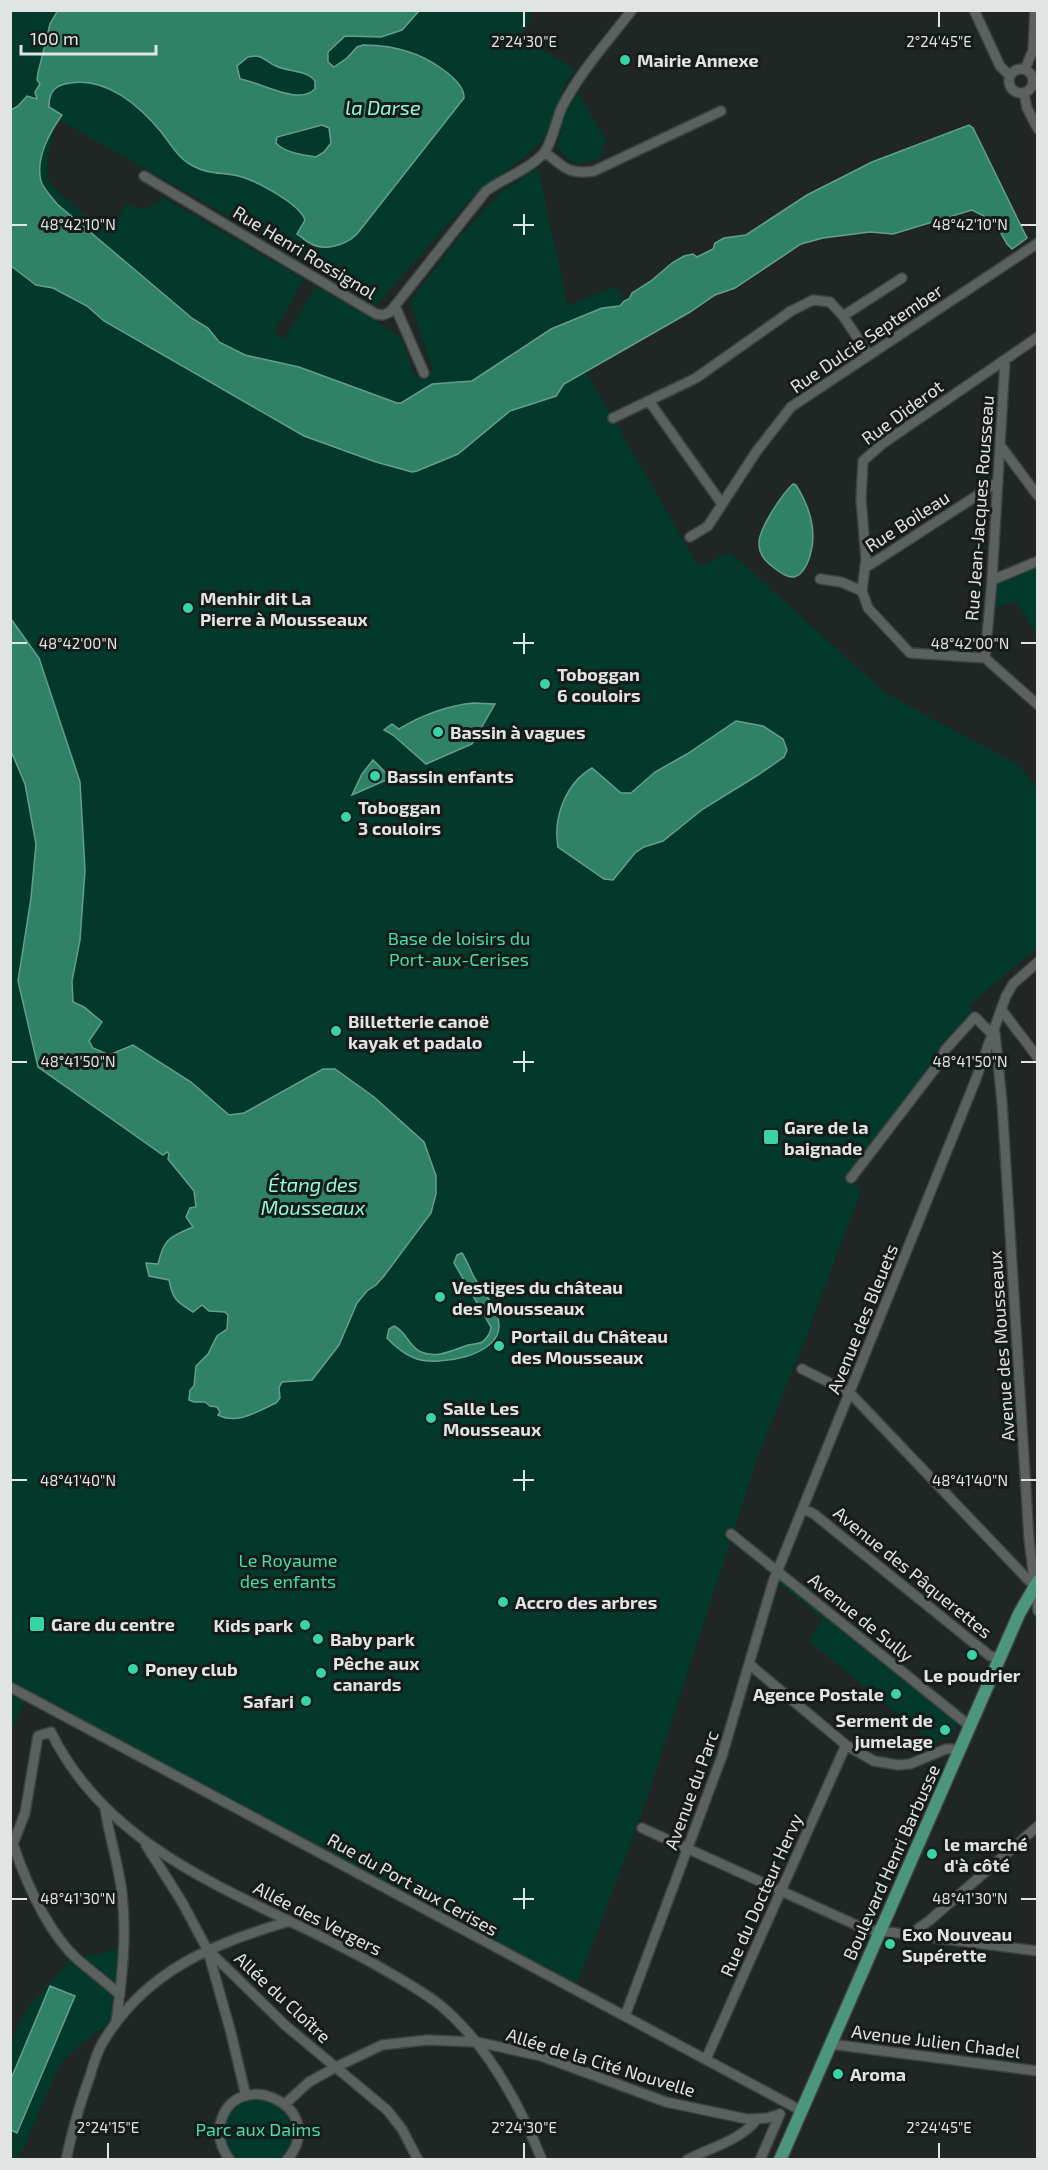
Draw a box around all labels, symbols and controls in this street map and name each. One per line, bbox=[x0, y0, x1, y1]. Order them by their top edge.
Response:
scale bar bbox=[21, 18, 156, 56]
text: 100 m bbox=[30, 27, 79, 49]
text: 2°24'30"E bbox=[491, 32, 557, 50]
text: 2°24'45"E bbox=[906, 32, 972, 50]
place label: Mairie Annexe bbox=[637, 49, 759, 71]
marker: Mairie Annexe bbox=[618, 53, 632, 67]
water label: la Darse bbox=[345, 95, 421, 119]
street label: Rue Henri Rossignol bbox=[229, 201, 381, 304]
text: 48°42'10"N bbox=[40, 215, 116, 233]
text: 48°42'10"N bbox=[932, 215, 1008, 233]
street label: Rue Dulcie September bbox=[786, 279, 946, 397]
street label: Rue Diderot bbox=[857, 375, 947, 449]
street label: Rue Jean-Jacques Rousseau bbox=[960, 395, 998, 621]
street label: Rue Boileau bbox=[861, 486, 953, 556]
place label: Menhir dit La Pierre à Mousseaux bbox=[200, 587, 369, 630]
marker: Menhir dit La Pierre à Mousseaux bbox=[181, 601, 195, 615]
text: 48°42'00"N bbox=[39, 634, 117, 652]
text: 48°42'00"N bbox=[931, 634, 1009, 652]
place label: Toboggan 6 couloirs bbox=[557, 663, 641, 706]
marker: Toboggan 6 couloirs bbox=[538, 677, 552, 691]
place label: Bassin à vagues bbox=[450, 721, 585, 743]
marker: Bassin à vagues bbox=[431, 725, 445, 739]
place label: Bassin enfants bbox=[387, 765, 514, 787]
marker: Bassin enfants bbox=[368, 769, 382, 783]
place label: Toboggan 3 couloirs bbox=[358, 796, 441, 839]
marker: Toboggan 3 couloirs bbox=[339, 810, 353, 824]
park label: Base de loisirs du Port-aux-Cerises bbox=[388, 927, 530, 970]
place label: Billetterie canoë kayak et padalo bbox=[348, 1010, 489, 1053]
marker: Billetterie canoë kayak et padalo bbox=[329, 1024, 343, 1038]
text: 48°41'50"N bbox=[40, 1052, 116, 1070]
text: 48°41'50"N bbox=[932, 1052, 1008, 1070]
place label: Gare de la baignade bbox=[784, 1116, 868, 1159]
marker: Gare de la baignade bbox=[762, 1128, 780, 1146]
water label: Étang des Mousseaux bbox=[261, 1172, 366, 1219]
street label: Avenue des Bleuets bbox=[822, 1241, 902, 1397]
street label: Avenue des Mousseaux bbox=[983, 1249, 1019, 1442]
place label: Vestiges du château des Mousseaux bbox=[452, 1276, 623, 1319]
marker: Vestiges du château des Mousseaux bbox=[433, 1290, 447, 1304]
place label: Portail du Château des Mousseaux bbox=[511, 1325, 668, 1368]
marker: Portail du Château des Mousseaux bbox=[492, 1339, 506, 1353]
place label: Salle Les Mousseaux bbox=[443, 1397, 542, 1440]
marker: Salle Les Mousseaux bbox=[424, 1411, 438, 1425]
text: 48°41'40"N bbox=[40, 1471, 116, 1489]
text: 48°41'40"N bbox=[932, 1471, 1008, 1489]
street label: Avenue des Pâquerettes bbox=[829, 1501, 997, 1643]
park label: Le Royaume des enfants bbox=[238, 1549, 338, 1592]
street label: Avenue de Sully bbox=[804, 1568, 918, 1666]
place label: Accro des arbres bbox=[515, 1591, 657, 1613]
marker: Accro des arbres bbox=[496, 1595, 510, 1609]
place label: Gare du centre bbox=[51, 1613, 175, 1635]
place label: Kids park bbox=[214, 1614, 293, 1636]
marker: Gare du centre bbox=[28, 1615, 46, 1633]
marker: Kids park bbox=[298, 1618, 312, 1632]
place label: Baby park bbox=[330, 1628, 415, 1650]
marker: Baby park bbox=[311, 1632, 325, 1646]
marker: Le poudrier bbox=[965, 1648, 979, 1662]
place label: Pêche aux canards bbox=[333, 1652, 420, 1695]
place label: Poney club bbox=[145, 1658, 238, 1680]
marker: Poney club bbox=[126, 1662, 140, 1676]
place label: Le poudrier bbox=[923, 1664, 1021, 1686]
marker: Pêche aux canards bbox=[314, 1666, 328, 1680]
place label: Agence Postale bbox=[753, 1683, 884, 1705]
marker: Agence Postale bbox=[889, 1687, 903, 1701]
place label: Safari bbox=[243, 1690, 294, 1712]
marker: Safari bbox=[299, 1694, 313, 1708]
place label: Serment de jumelage bbox=[836, 1709, 933, 1752]
marker: Serment de jumelage bbox=[938, 1723, 952, 1737]
street label: Avenue du Parc bbox=[659, 1727, 723, 1853]
street label: Boulevard Henri Barbusse bbox=[838, 1761, 944, 1963]
street label: Rue du Docteur Hervy bbox=[715, 1810, 807, 1980]
street label: Rue du Port aux Cerises bbox=[324, 1828, 502, 1940]
place label: le marché d'à côté bbox=[944, 1833, 1028, 1876]
marker: le marché d'à côté bbox=[925, 1847, 939, 1861]
street label: Allée des Vergers bbox=[250, 1876, 386, 1960]
text: 48°41'30"N bbox=[40, 1889, 116, 1907]
text: 48°41'30"N bbox=[932, 1889, 1008, 1907]
place label: Exo Nouveau Supérette bbox=[902, 1923, 1012, 1966]
marker: Exo Nouveau Supérette bbox=[883, 1937, 897, 1951]
street label: Allée du Cloître bbox=[230, 1947, 336, 2047]
street label: Avenue Julien Chadel bbox=[850, 2020, 1022, 2062]
street label: Allée de la Cité Nouvelle bbox=[504, 2023, 698, 2101]
place label: Aroma bbox=[850, 2063, 906, 2085]
marker: Aroma bbox=[831, 2067, 845, 2081]
text: 2°24'15"E bbox=[77, 2118, 139, 2136]
park label: Parc aux Daims bbox=[195, 2118, 321, 2140]
text: 2°24'30"E bbox=[491, 2118, 557, 2136]
text: 2°24'45"E bbox=[906, 2118, 972, 2136]

